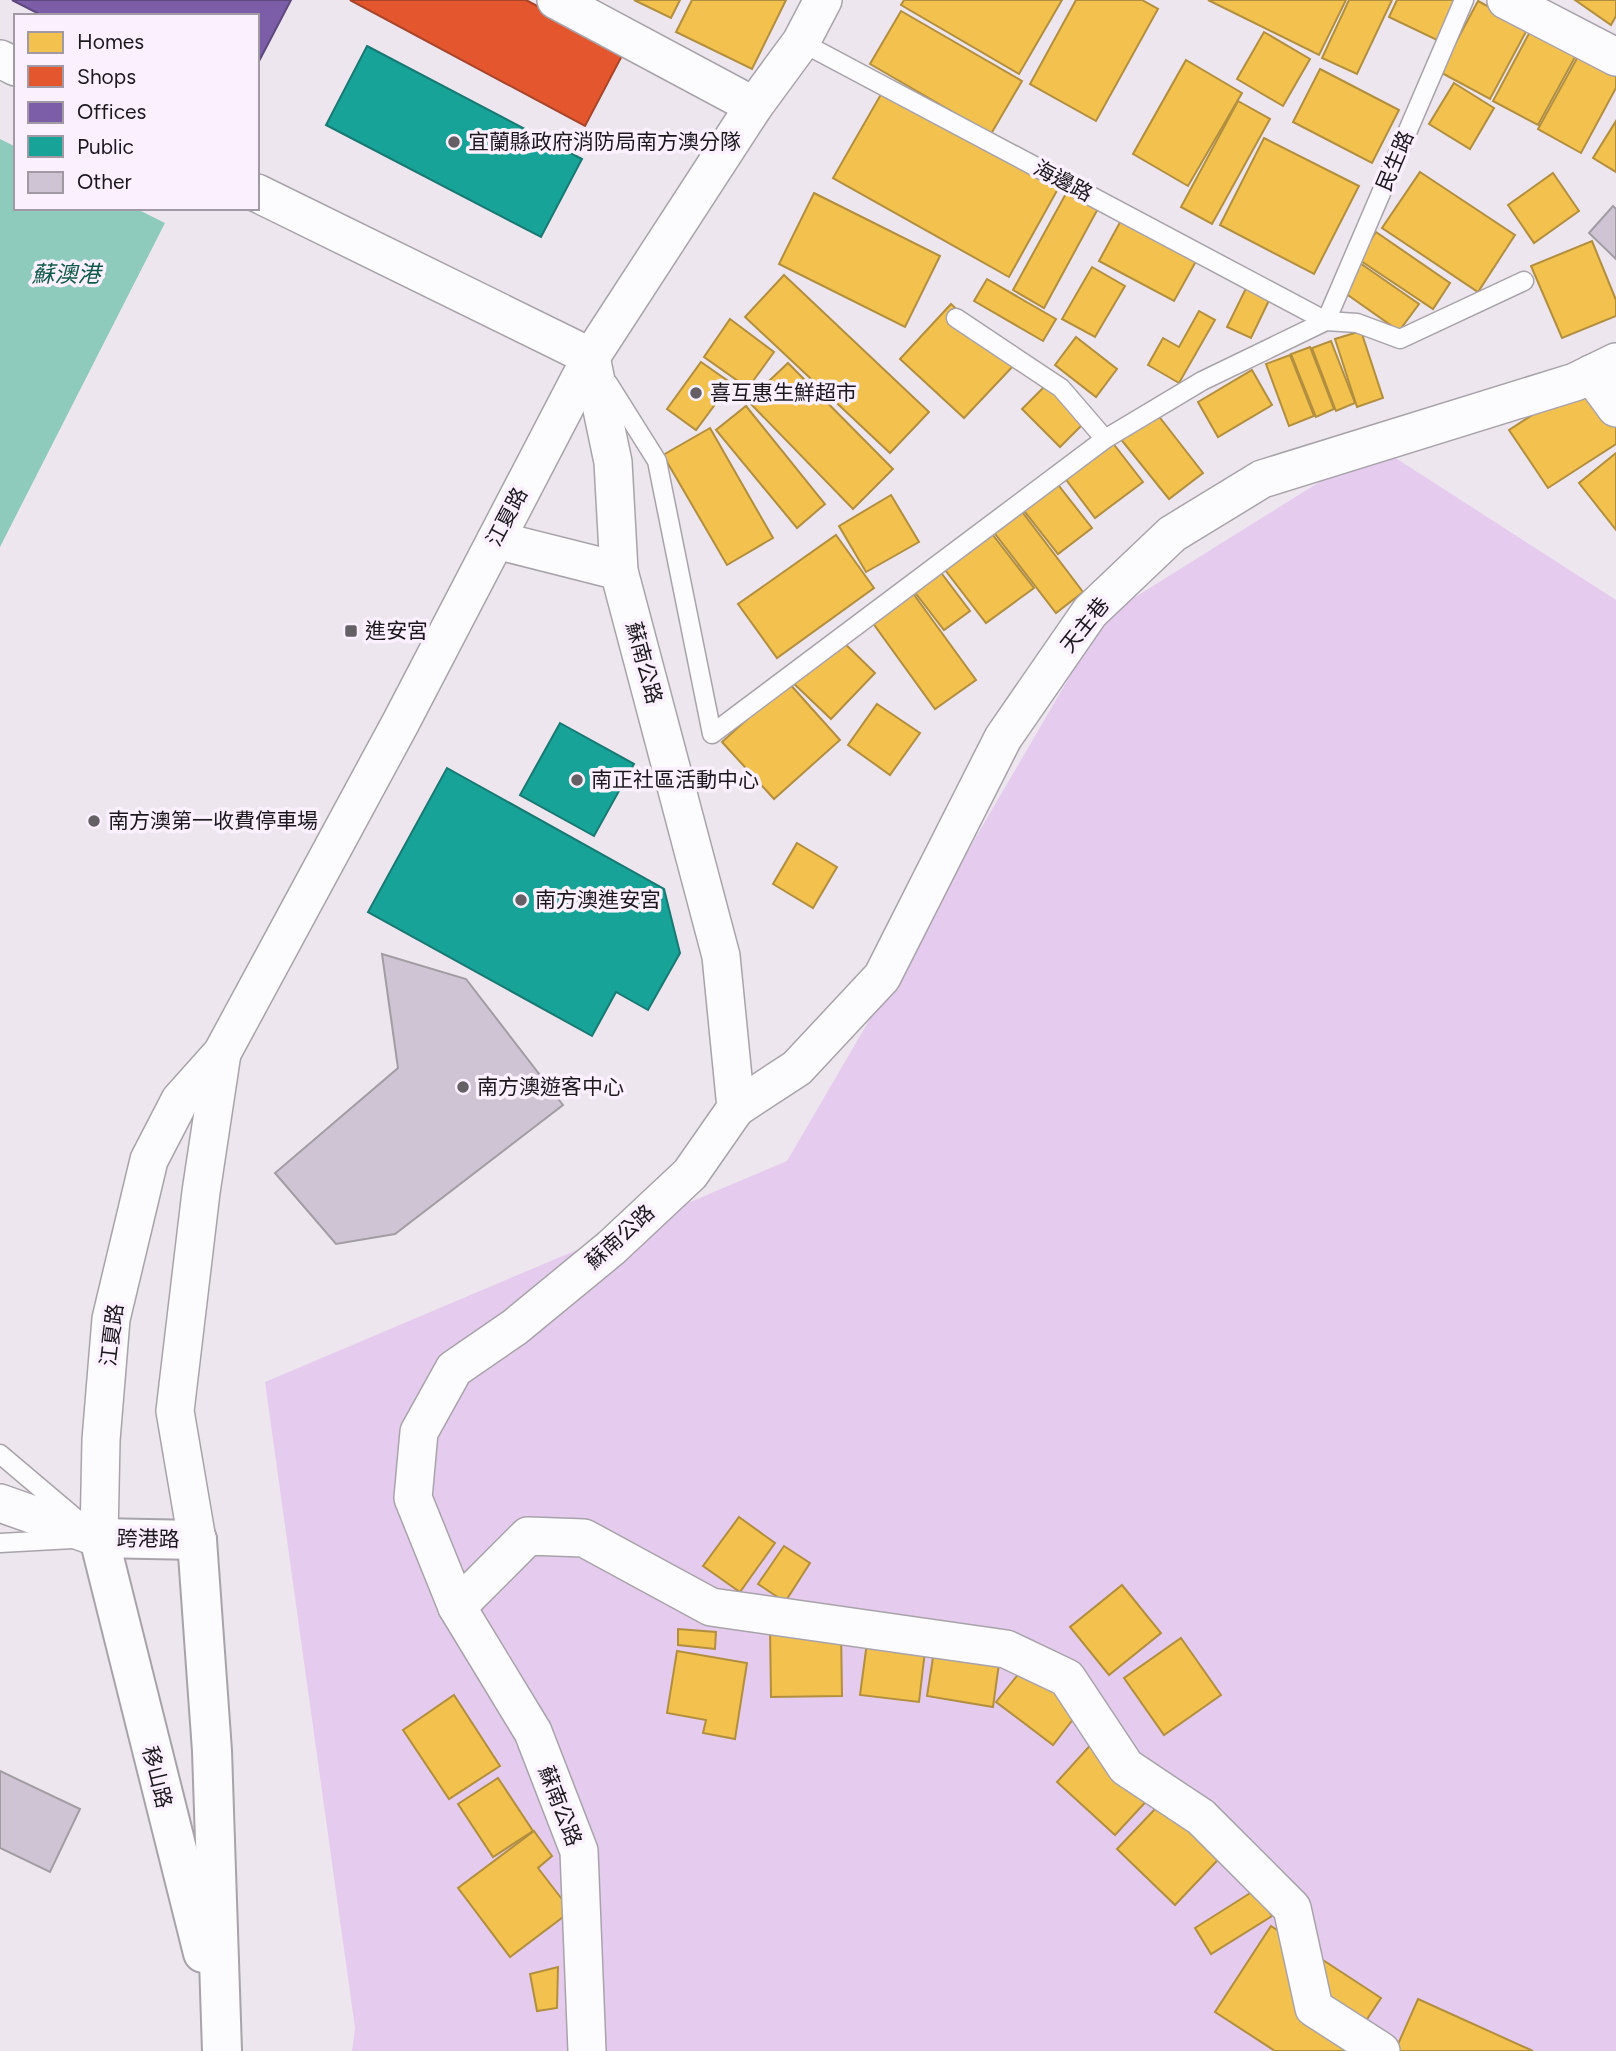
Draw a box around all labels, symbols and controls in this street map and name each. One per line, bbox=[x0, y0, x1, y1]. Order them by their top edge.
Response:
legend bbox=[14, 14, 259, 210]
text: Homes bbox=[77, 29, 144, 54]
text: Shops bbox=[77, 64, 136, 89]
text: Offices bbox=[77, 99, 146, 124]
street label: 民生路 bbox=[1371, 127, 1418, 195]
place label: 宜蘭縣政府消防局南方澳分隊 bbox=[468, 129, 741, 154]
text: Public bbox=[77, 134, 134, 159]
marker: 宜蘭縣政府消防局南方澳分隊 bbox=[446, 134, 462, 150]
street label: 海邊路 bbox=[1030, 155, 1097, 206]
text: Other bbox=[77, 169, 132, 194]
water label: 蘇澳港 bbox=[32, 260, 104, 288]
place label: 喜互惠生鮮超市 bbox=[710, 380, 857, 405]
marker: 喜互惠生鮮超市 bbox=[688, 385, 704, 401]
street label: 江夏路 bbox=[481, 483, 532, 550]
street label: 天主巷 bbox=[1055, 592, 1114, 657]
place label: 進安宮 bbox=[365, 618, 428, 643]
street label: 蘇南公路 bbox=[622, 619, 667, 707]
marker: 進安宮 bbox=[343, 623, 359, 639]
place label: 南正社區活動中心 bbox=[591, 767, 759, 792]
marker: 南正社區活動中心 bbox=[569, 772, 585, 788]
place label: 南方澳第一收費停車場 bbox=[108, 808, 318, 833]
marker: 南方澳第一收費停車場 bbox=[86, 813, 102, 829]
place label: 南方澳進安宮 bbox=[535, 887, 661, 912]
marker: 南方澳進安宮 bbox=[513, 892, 529, 908]
place label: 南方澳遊客中心 bbox=[477, 1074, 624, 1099]
marker: 南方澳遊客中心 bbox=[455, 1079, 471, 1095]
street label: 蘇南公路 bbox=[580, 1199, 659, 1274]
street label: 江夏路 bbox=[95, 1302, 128, 1368]
street label: 跨港路 bbox=[116, 1525, 180, 1552]
street label: 移山路 bbox=[138, 1743, 177, 1810]
street label: 蘇南公路 bbox=[534, 1762, 587, 1850]

